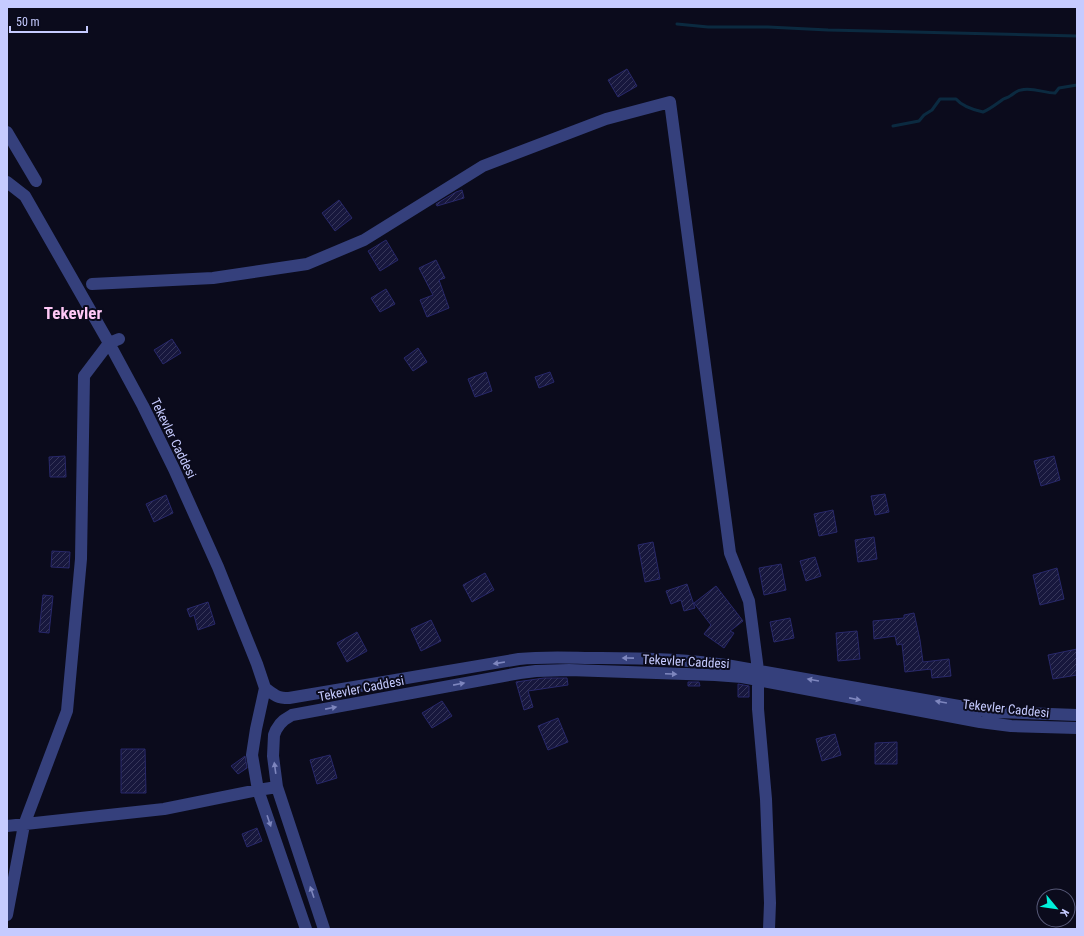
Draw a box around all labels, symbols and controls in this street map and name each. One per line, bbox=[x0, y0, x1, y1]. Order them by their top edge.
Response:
scale bar bbox=[10, 8, 87, 34]
text: 50 m bbox=[16, 15, 40, 29]
district label: Tekevler bbox=[44, 303, 103, 323]
street label: Tekevler Caddesi bbox=[148, 396, 199, 481]
street label: Tekevler Caddesi bbox=[642, 652, 730, 671]
one-way arrow bbox=[621, 655, 634, 661]
one-way arrow bbox=[493, 660, 505, 666]
one-way arrow bbox=[665, 671, 678, 677]
street label: Tekevler Caddesi bbox=[317, 673, 405, 704]
one-way arrow bbox=[807, 677, 819, 683]
one-way arrow bbox=[453, 681, 465, 687]
one-way arrow bbox=[849, 696, 861, 702]
street label: Tekevler Caddesi bbox=[962, 696, 1050, 721]
one-way arrow bbox=[935, 699, 947, 705]
one-way arrow bbox=[325, 705, 337, 711]
one-way arrow bbox=[272, 762, 278, 774]
one-way arrow bbox=[266, 816, 272, 828]
one-way arrow bbox=[309, 886, 315, 898]
north arrow bbox=[1036, 888, 1076, 928]
text: K bbox=[1057, 907, 1071, 919]

